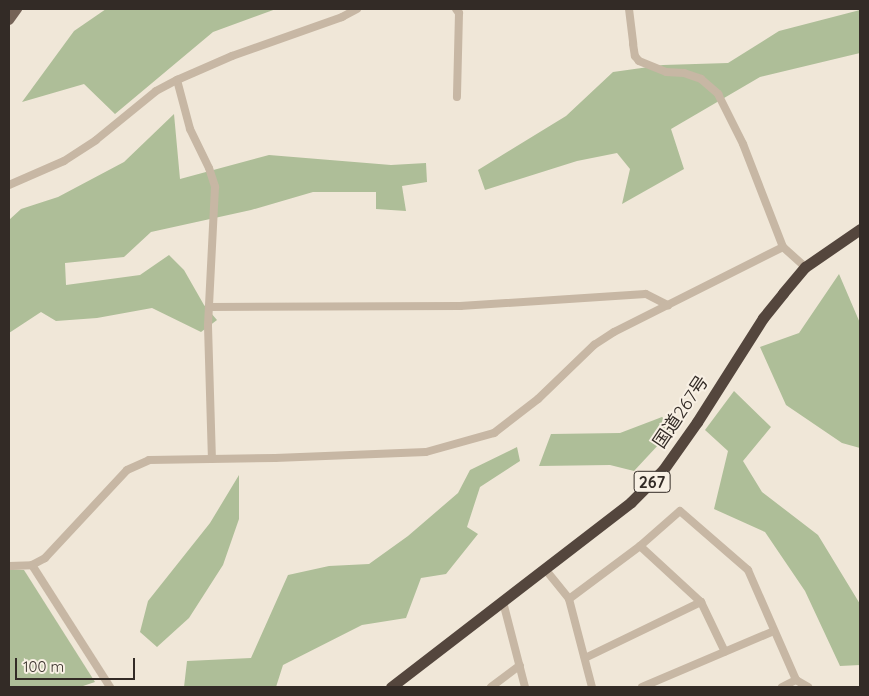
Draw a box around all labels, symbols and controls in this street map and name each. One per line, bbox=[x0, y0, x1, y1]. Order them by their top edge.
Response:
street label: 国道267号 bbox=[649, 372, 713, 452]
road number: 267 bbox=[633, 468, 671, 496]
scale bar bbox=[18, 648, 138, 680]
text: 100 m bbox=[23, 657, 64, 676]

